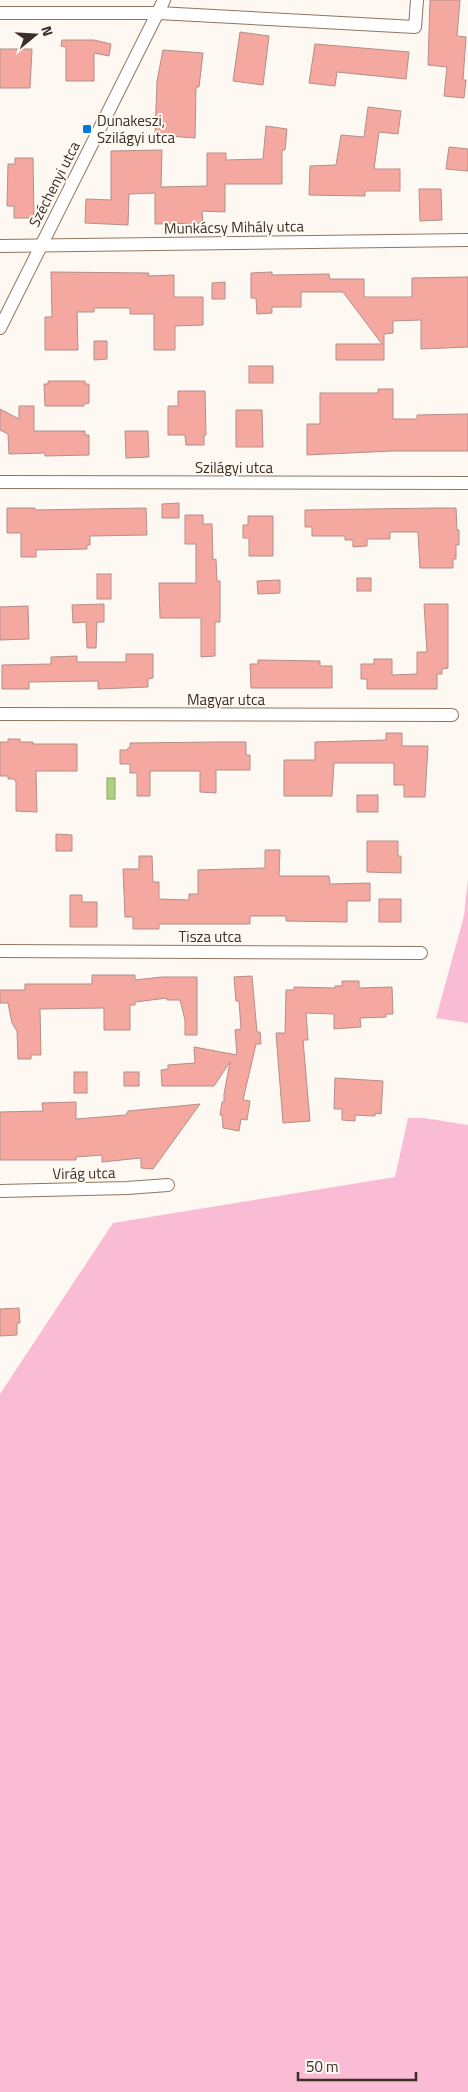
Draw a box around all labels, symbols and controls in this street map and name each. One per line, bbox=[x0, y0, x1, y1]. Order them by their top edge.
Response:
north arrow bbox=[10, 10, 60, 60]
text: N bbox=[36, 23, 59, 39]
place label: Dunakeszi, Szilágyi utca bbox=[97, 109, 175, 149]
marker: Dunakeszi, Szilágyi utca bbox=[81, 123, 93, 135]
street label: Széchenyi utca bbox=[22, 137, 86, 231]
street label: Munkácsy Mihály utca bbox=[164, 214, 305, 240]
street label: Szilágyi utca bbox=[195, 456, 273, 479]
street label: Magyar utca bbox=[187, 688, 266, 711]
street label: Tisza utca bbox=[178, 925, 242, 948]
street label: Virág utca bbox=[52, 1161, 116, 1185]
scale bar bbox=[298, 2050, 416, 2082]
text: 50 m bbox=[306, 2055, 339, 2078]

